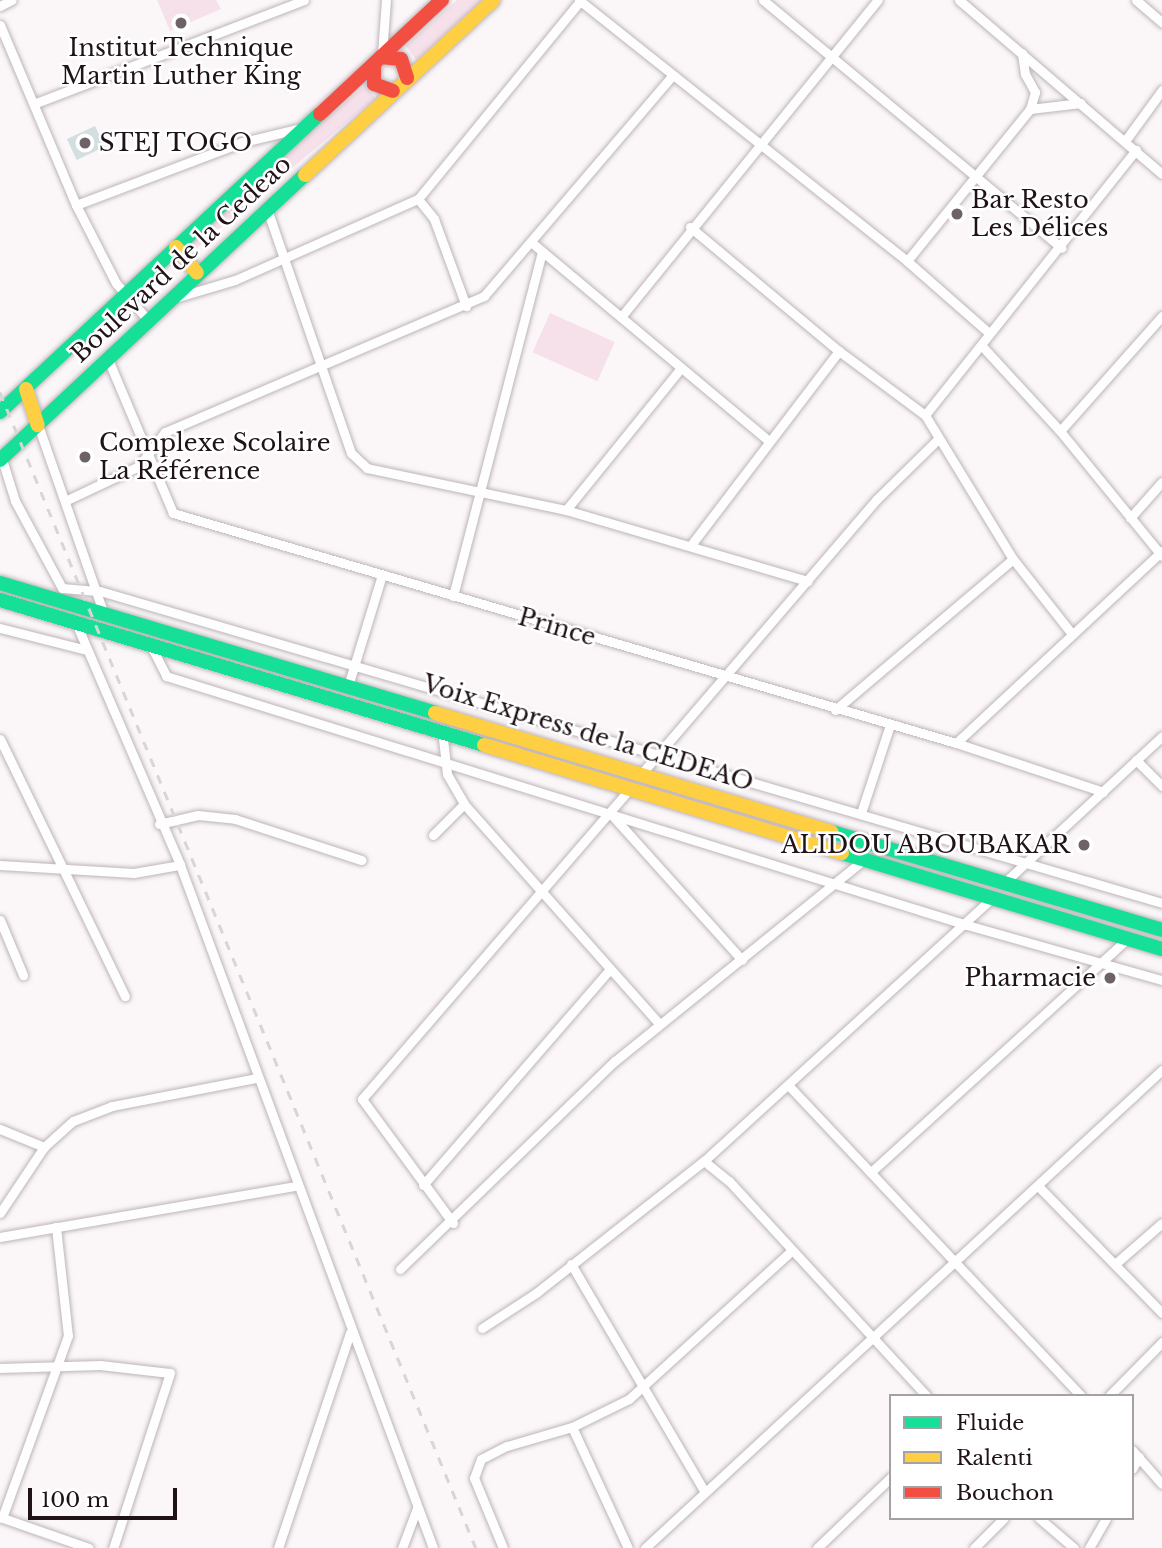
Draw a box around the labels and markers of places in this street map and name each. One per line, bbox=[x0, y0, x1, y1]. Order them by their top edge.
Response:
marker: Institut Technique Martin Luther King bbox=[173, 15, 189, 31]
place label: Institut Technique Martin Luther King bbox=[61, 34, 301, 90]
place label: STEJ TOGO bbox=[99, 129, 253, 157]
marker: STEJ TOGO bbox=[77, 135, 93, 151]
place label: Bar Resto Les Délices bbox=[971, 186, 1108, 242]
marker: Bar Resto Les Délices bbox=[949, 206, 965, 222]
place label: Complexe Scolaire La Référence bbox=[99, 429, 330, 485]
marker: Complexe Scolaire La Référence bbox=[77, 449, 93, 465]
place label: ALIDOU ABOUBAKAR bbox=[780, 831, 1070, 859]
marker: ALIDOU ABOUBAKAR bbox=[1076, 837, 1092, 853]
place label: Pharmacie bbox=[964, 964, 1096, 992]
marker: Pharmacie bbox=[1102, 970, 1118, 986]

